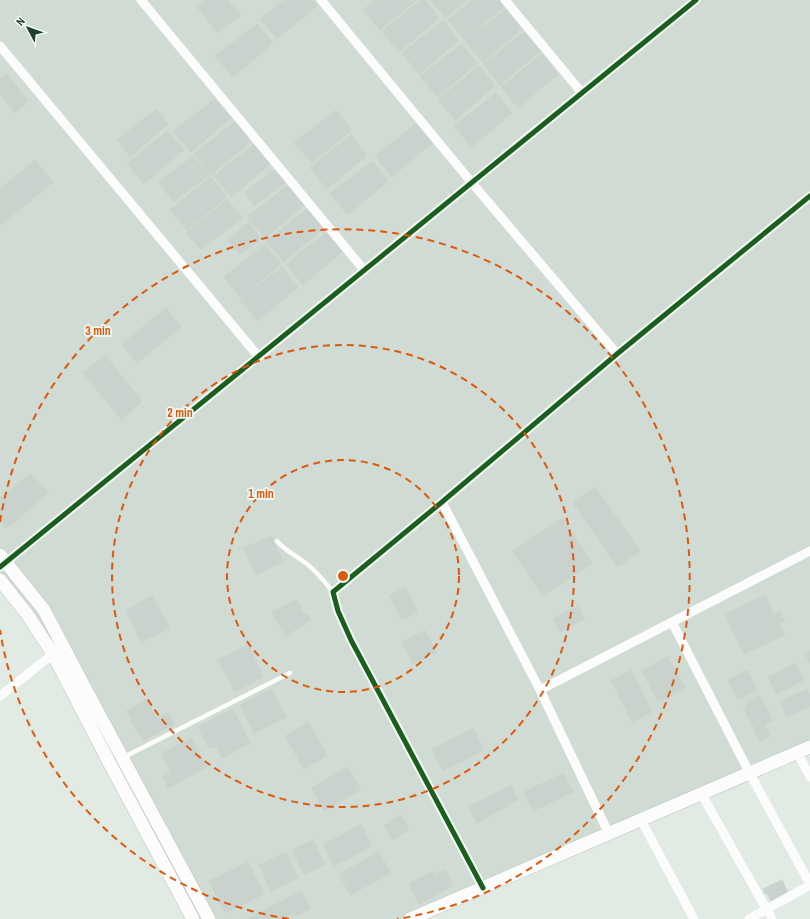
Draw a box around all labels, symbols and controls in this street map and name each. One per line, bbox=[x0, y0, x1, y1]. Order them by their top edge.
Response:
north arrow bbox=[8, 8, 48, 48]
text: N bbox=[13, 14, 28, 28]
text: 3 min bbox=[85, 323, 111, 339]
text: 2 min bbox=[167, 405, 193, 421]
text: 1 min bbox=[248, 486, 274, 502]
centre of rings bbox=[336, 569, 350, 583]

